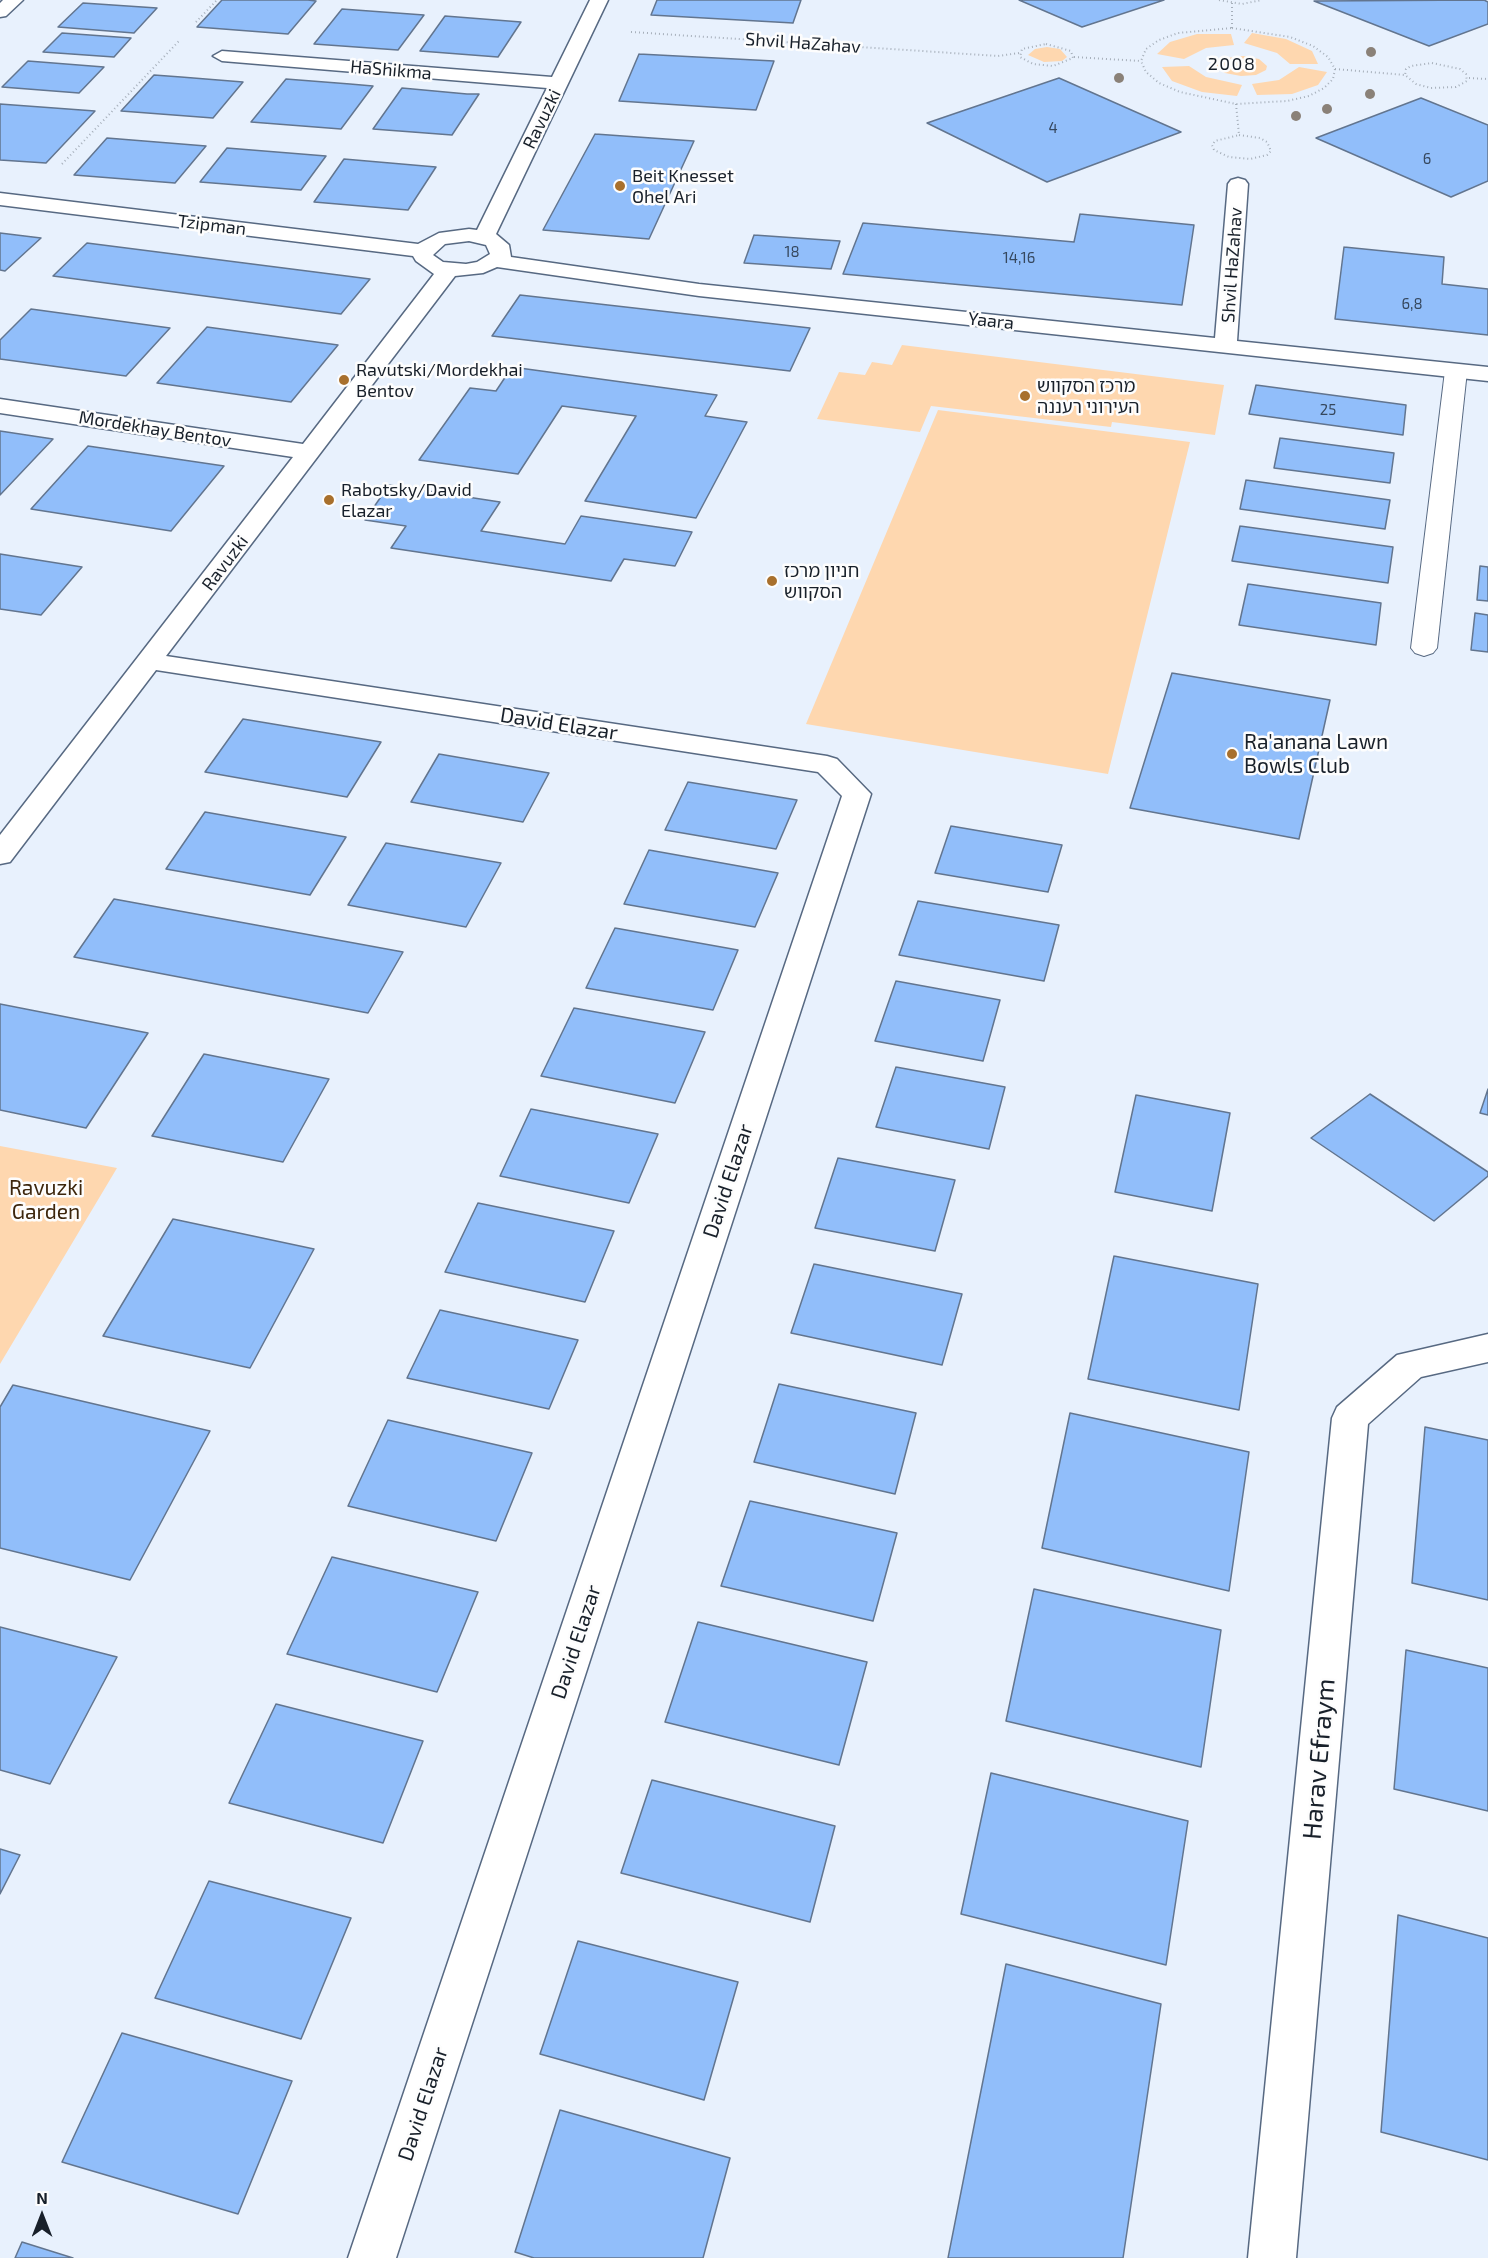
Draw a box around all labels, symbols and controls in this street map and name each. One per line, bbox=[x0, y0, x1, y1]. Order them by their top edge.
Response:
street label: Shvil HaZahav bbox=[744, 28, 862, 58]
district label: 2008 bbox=[1208, 53, 1256, 75]
street label: HaShikma bbox=[349, 56, 433, 84]
street label: Ravuzki bbox=[518, 86, 566, 152]
house number: 4 bbox=[1048, 119, 1058, 137]
house number: 6 bbox=[1423, 150, 1431, 168]
place label: Beit Knesset Ohel Ari bbox=[632, 165, 734, 207]
marker: Beit Knesset Ohel Ari bbox=[613, 179, 627, 193]
street label: Shvil HaZahav bbox=[1217, 206, 1247, 324]
street label: Tzipman bbox=[176, 210, 248, 240]
house number: 18 bbox=[784, 243, 800, 261]
house number: 14,16 bbox=[1003, 249, 1035, 267]
house number: 6,8 bbox=[1401, 295, 1423, 313]
street label: Yaara bbox=[967, 308, 1015, 334]
place label: Ravutski/Mordekhai Bentov bbox=[356, 359, 523, 401]
marker: Ravutski/Mordekhai Bentov bbox=[337, 373, 351, 387]
place label: מרכז הסקווש העירוני רעננה bbox=[1037, 375, 1140, 418]
marker: מרכז הסקווש העירוני רעננה bbox=[1018, 389, 1032, 403]
house number: 25 bbox=[1320, 401, 1336, 419]
street label: Mordekhay Bentov bbox=[77, 406, 233, 452]
place label: Rabotsky/David Elazar bbox=[341, 479, 472, 522]
marker: Rabotsky/David Elazar bbox=[322, 493, 336, 507]
street label: Ravuzki bbox=[197, 531, 253, 595]
place label: חניון מרכז הסקווש bbox=[784, 560, 859, 602]
marker: חניון מרכז הסקווש bbox=[765, 574, 779, 588]
street label: David Elazar bbox=[498, 702, 620, 746]
place label: Ra'anana Lawn Bowls Club bbox=[1244, 729, 1388, 779]
marker: Ra'anana Lawn Bowls Club bbox=[1225, 747, 1239, 761]
street label: David Elazar bbox=[698, 1121, 758, 1241]
park label: Ravuzki Garden bbox=[9, 1175, 83, 1225]
street label: David Elazar bbox=[546, 1582, 606, 1702]
street label: Harav Efraym bbox=[1296, 1677, 1342, 1841]
street label: David Elazar bbox=[393, 2044, 453, 2164]
north arrow bbox=[12, 2186, 72, 2246]
text: N bbox=[36, 2188, 48, 2207]

